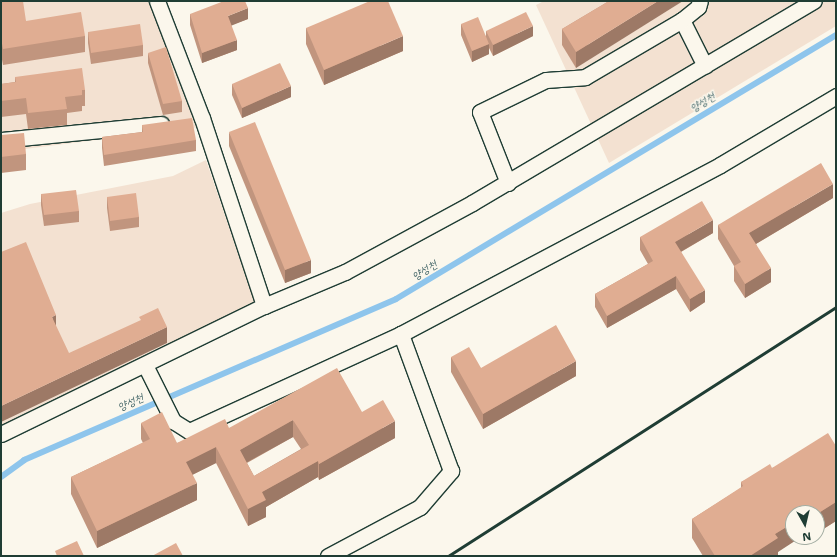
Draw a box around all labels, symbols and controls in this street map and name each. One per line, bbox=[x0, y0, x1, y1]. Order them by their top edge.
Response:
water label: 양성천 bbox=[688, 91, 718, 115]
water label: 양성천 bbox=[410, 259, 440, 283]
water label: 양성천 bbox=[116, 392, 146, 414]
north arrow bbox=[785, 505, 825, 545]
text: N bbox=[801, 528, 812, 544]

